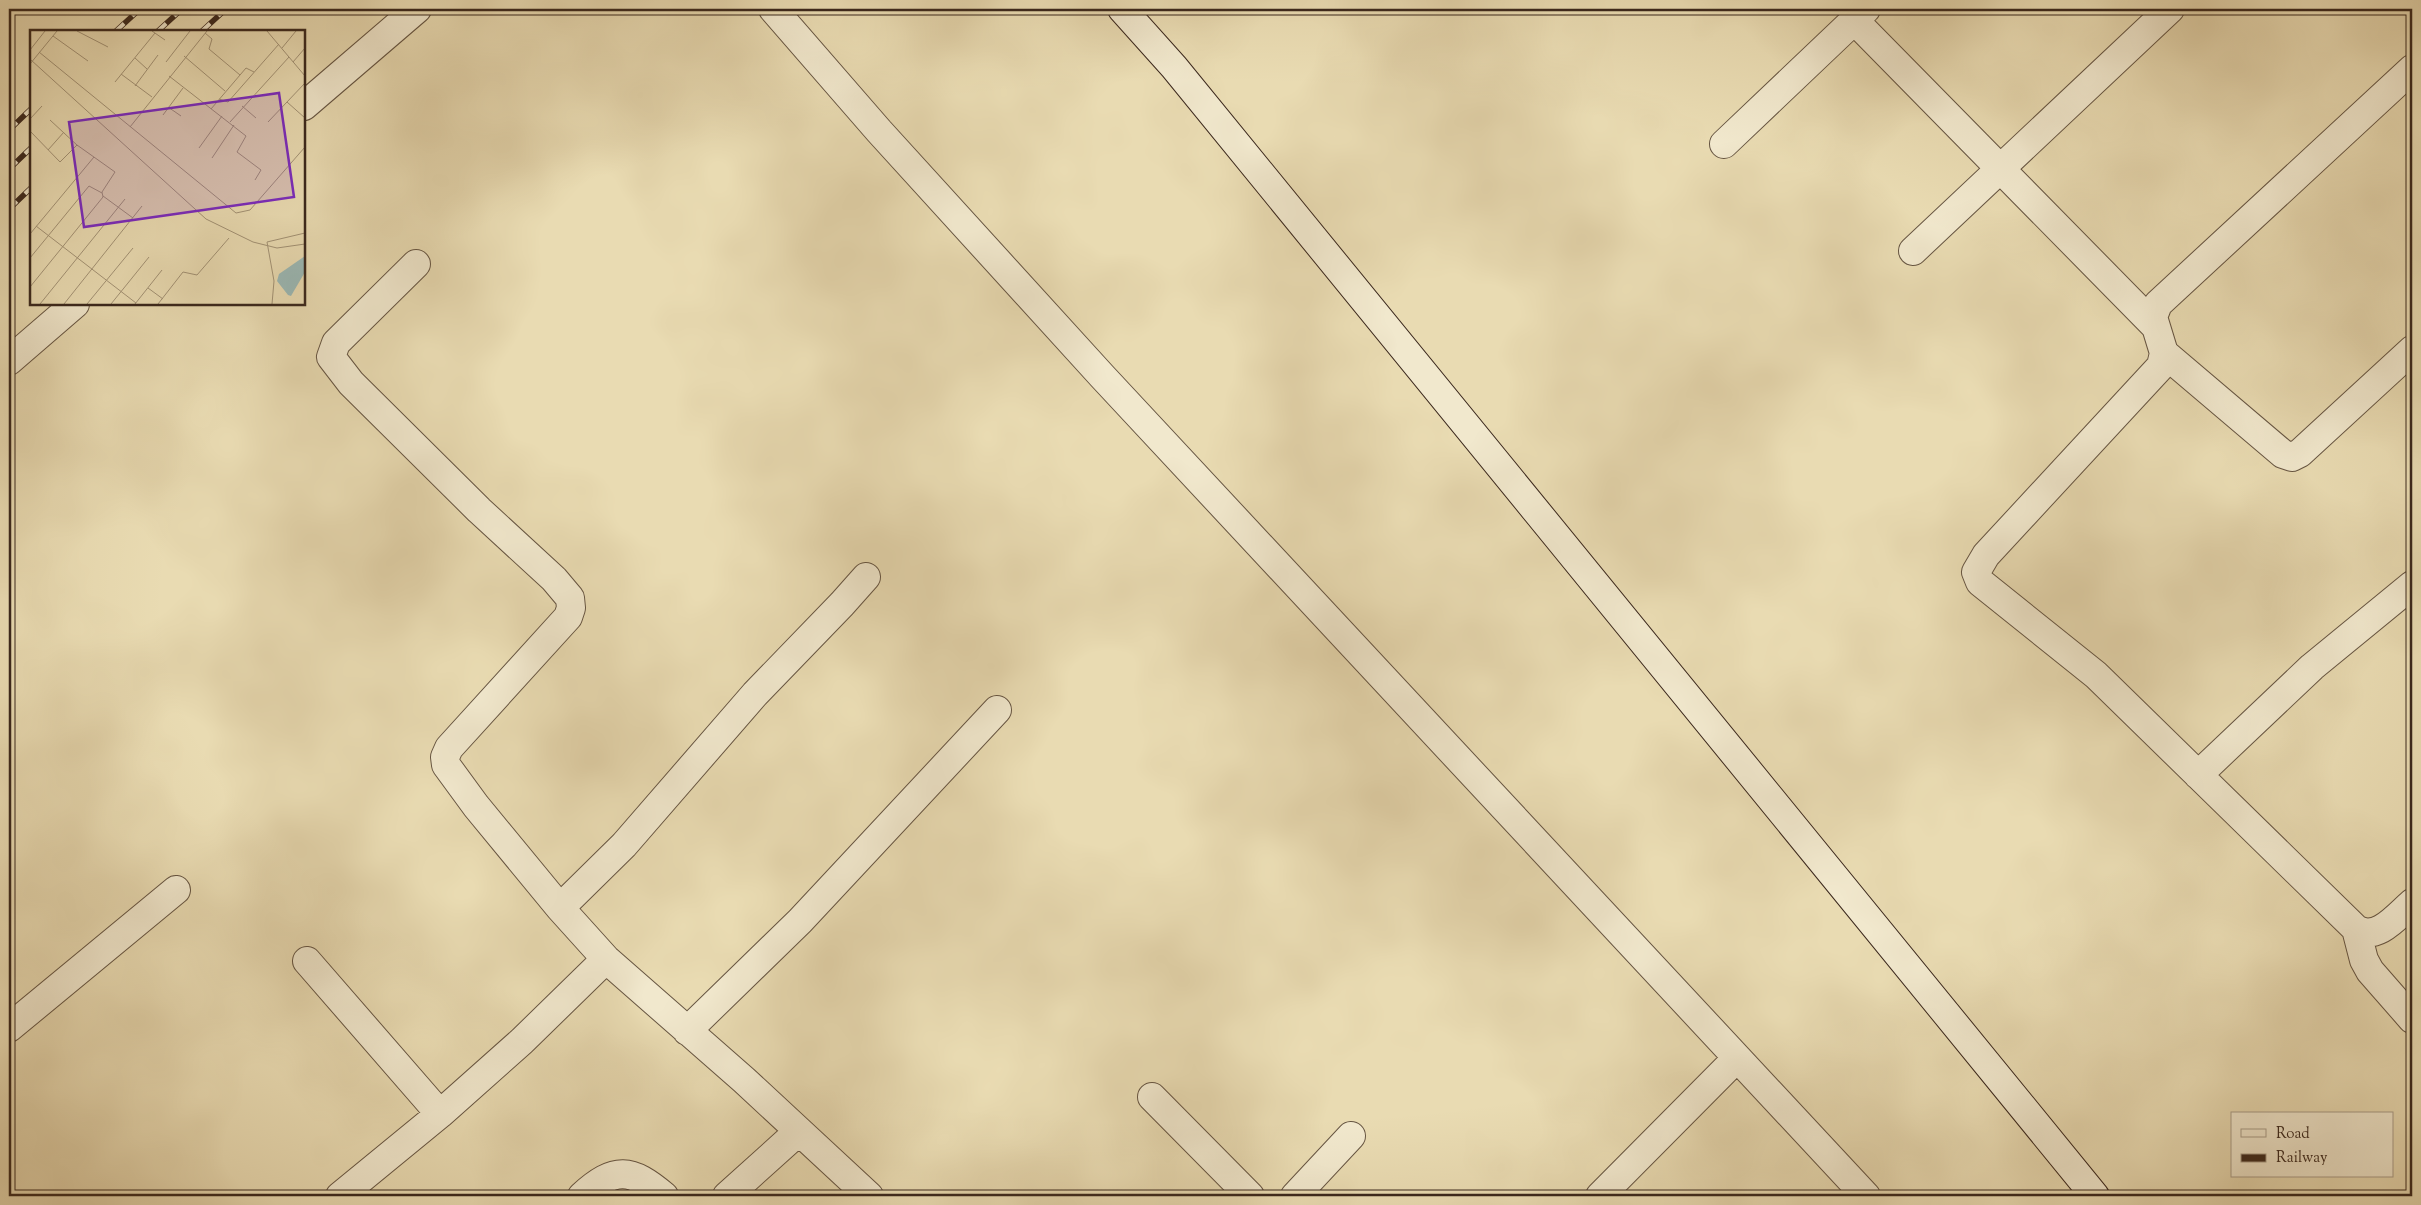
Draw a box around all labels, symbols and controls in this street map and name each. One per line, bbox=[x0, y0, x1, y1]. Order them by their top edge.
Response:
inset map bbox=[30, 30, 305, 305]
legend bbox=[2231, 1112, 2394, 1178]
text: Road bbox=[2276, 1124, 2310, 1145]
text: Railway bbox=[2276, 1148, 2328, 1169]

